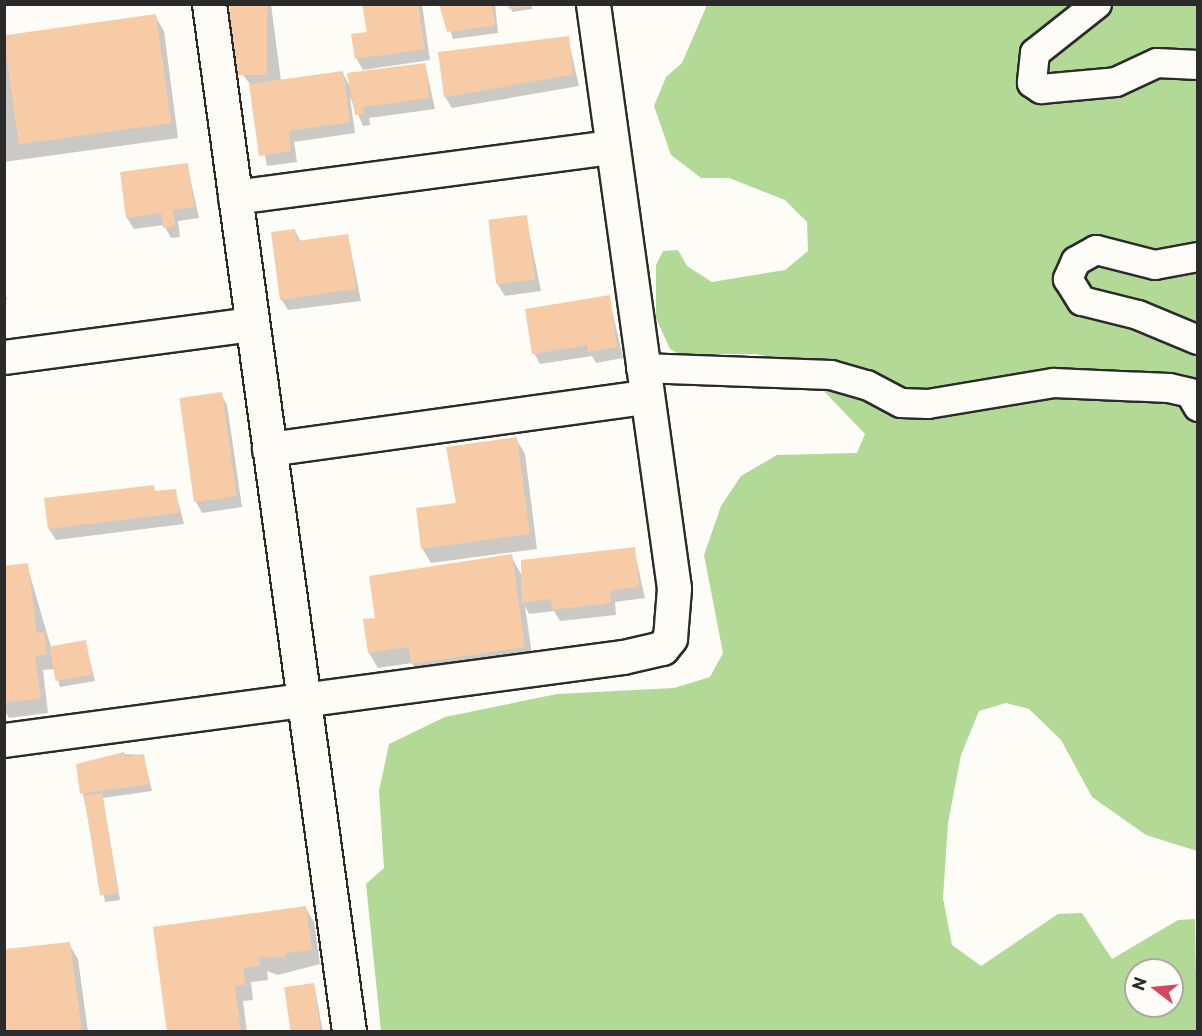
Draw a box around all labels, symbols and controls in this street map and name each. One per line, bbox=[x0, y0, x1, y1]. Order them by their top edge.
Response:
north arrow bbox=[1124, 958, 1184, 1018]
text: N bbox=[1125, 974, 1152, 993]

